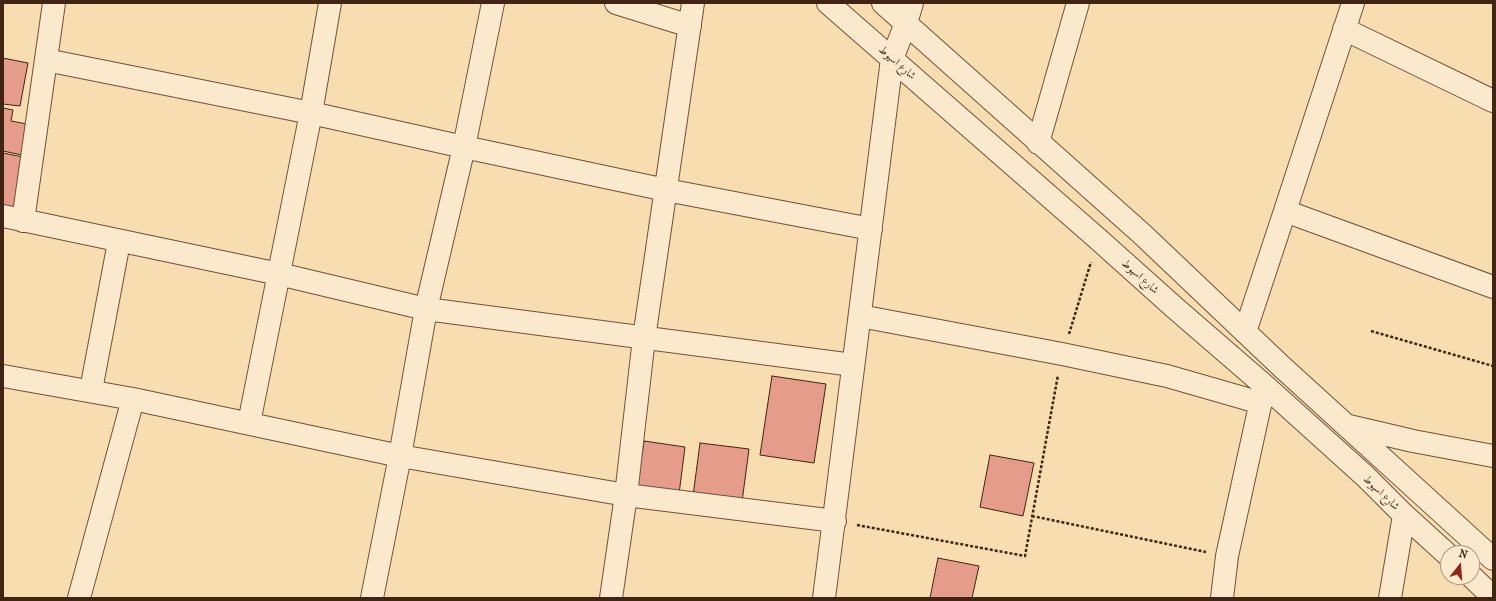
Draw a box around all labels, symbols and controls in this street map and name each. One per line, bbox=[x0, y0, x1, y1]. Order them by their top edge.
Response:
street label: شارع اسيوط bbox=[876, 43, 918, 83]
street label: شارع اسيوط bbox=[1119, 257, 1161, 297]
street label: شارع اسيوط bbox=[1360, 473, 1402, 513]
north arrow bbox=[1440, 545, 1480, 585]
text: N bbox=[1457, 547, 1469, 561]

